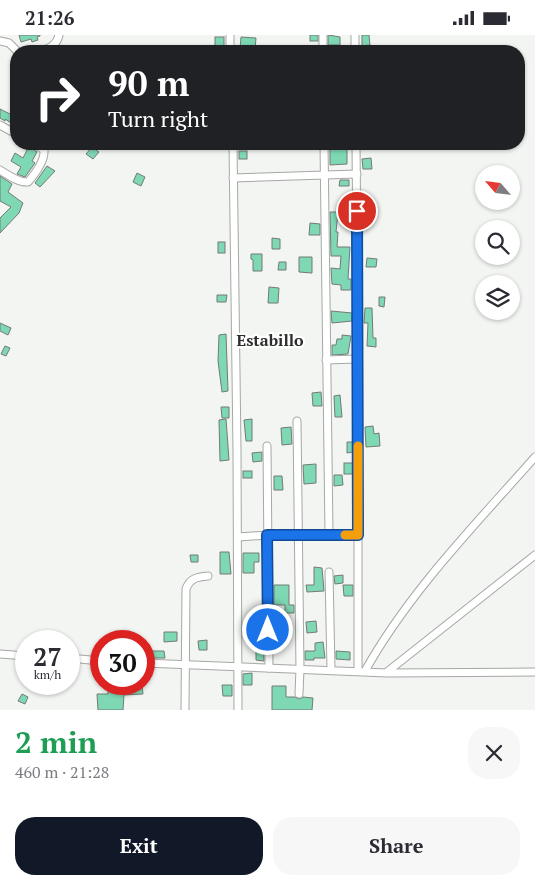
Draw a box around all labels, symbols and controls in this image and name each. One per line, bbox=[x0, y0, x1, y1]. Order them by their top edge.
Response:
text: 21:26 bbox=[25, 5, 74, 30]
text: 90 m bbox=[108, 60, 189, 106]
icon: right bbox=[25, 65, 90, 130]
text: Turn right bbox=[108, 104, 208, 133]
north arrow bbox=[475, 165, 520, 210]
map controls bbox=[475, 165, 520, 320]
pin bbox=[336, 190, 378, 232]
icon: arrive bbox=[343, 197, 371, 225]
button: search bbox=[475, 220, 520, 265]
button: layers bbox=[475, 275, 520, 320]
district label: Estabillo bbox=[236, 329, 304, 351]
position arrow bbox=[241, 603, 293, 655]
speed limit sign: 30 bbox=[90, 630, 155, 695]
text: 27 bbox=[33, 640, 62, 673]
text: km/h bbox=[34, 667, 61, 682]
text: 2 min bbox=[15, 722, 97, 762]
button: close bbox=[468, 727, 520, 779]
text: 460 m · 21:28 bbox=[15, 761, 109, 783]
button: Exit bbox=[15, 817, 263, 875]
button: Share bbox=[273, 817, 520, 875]

